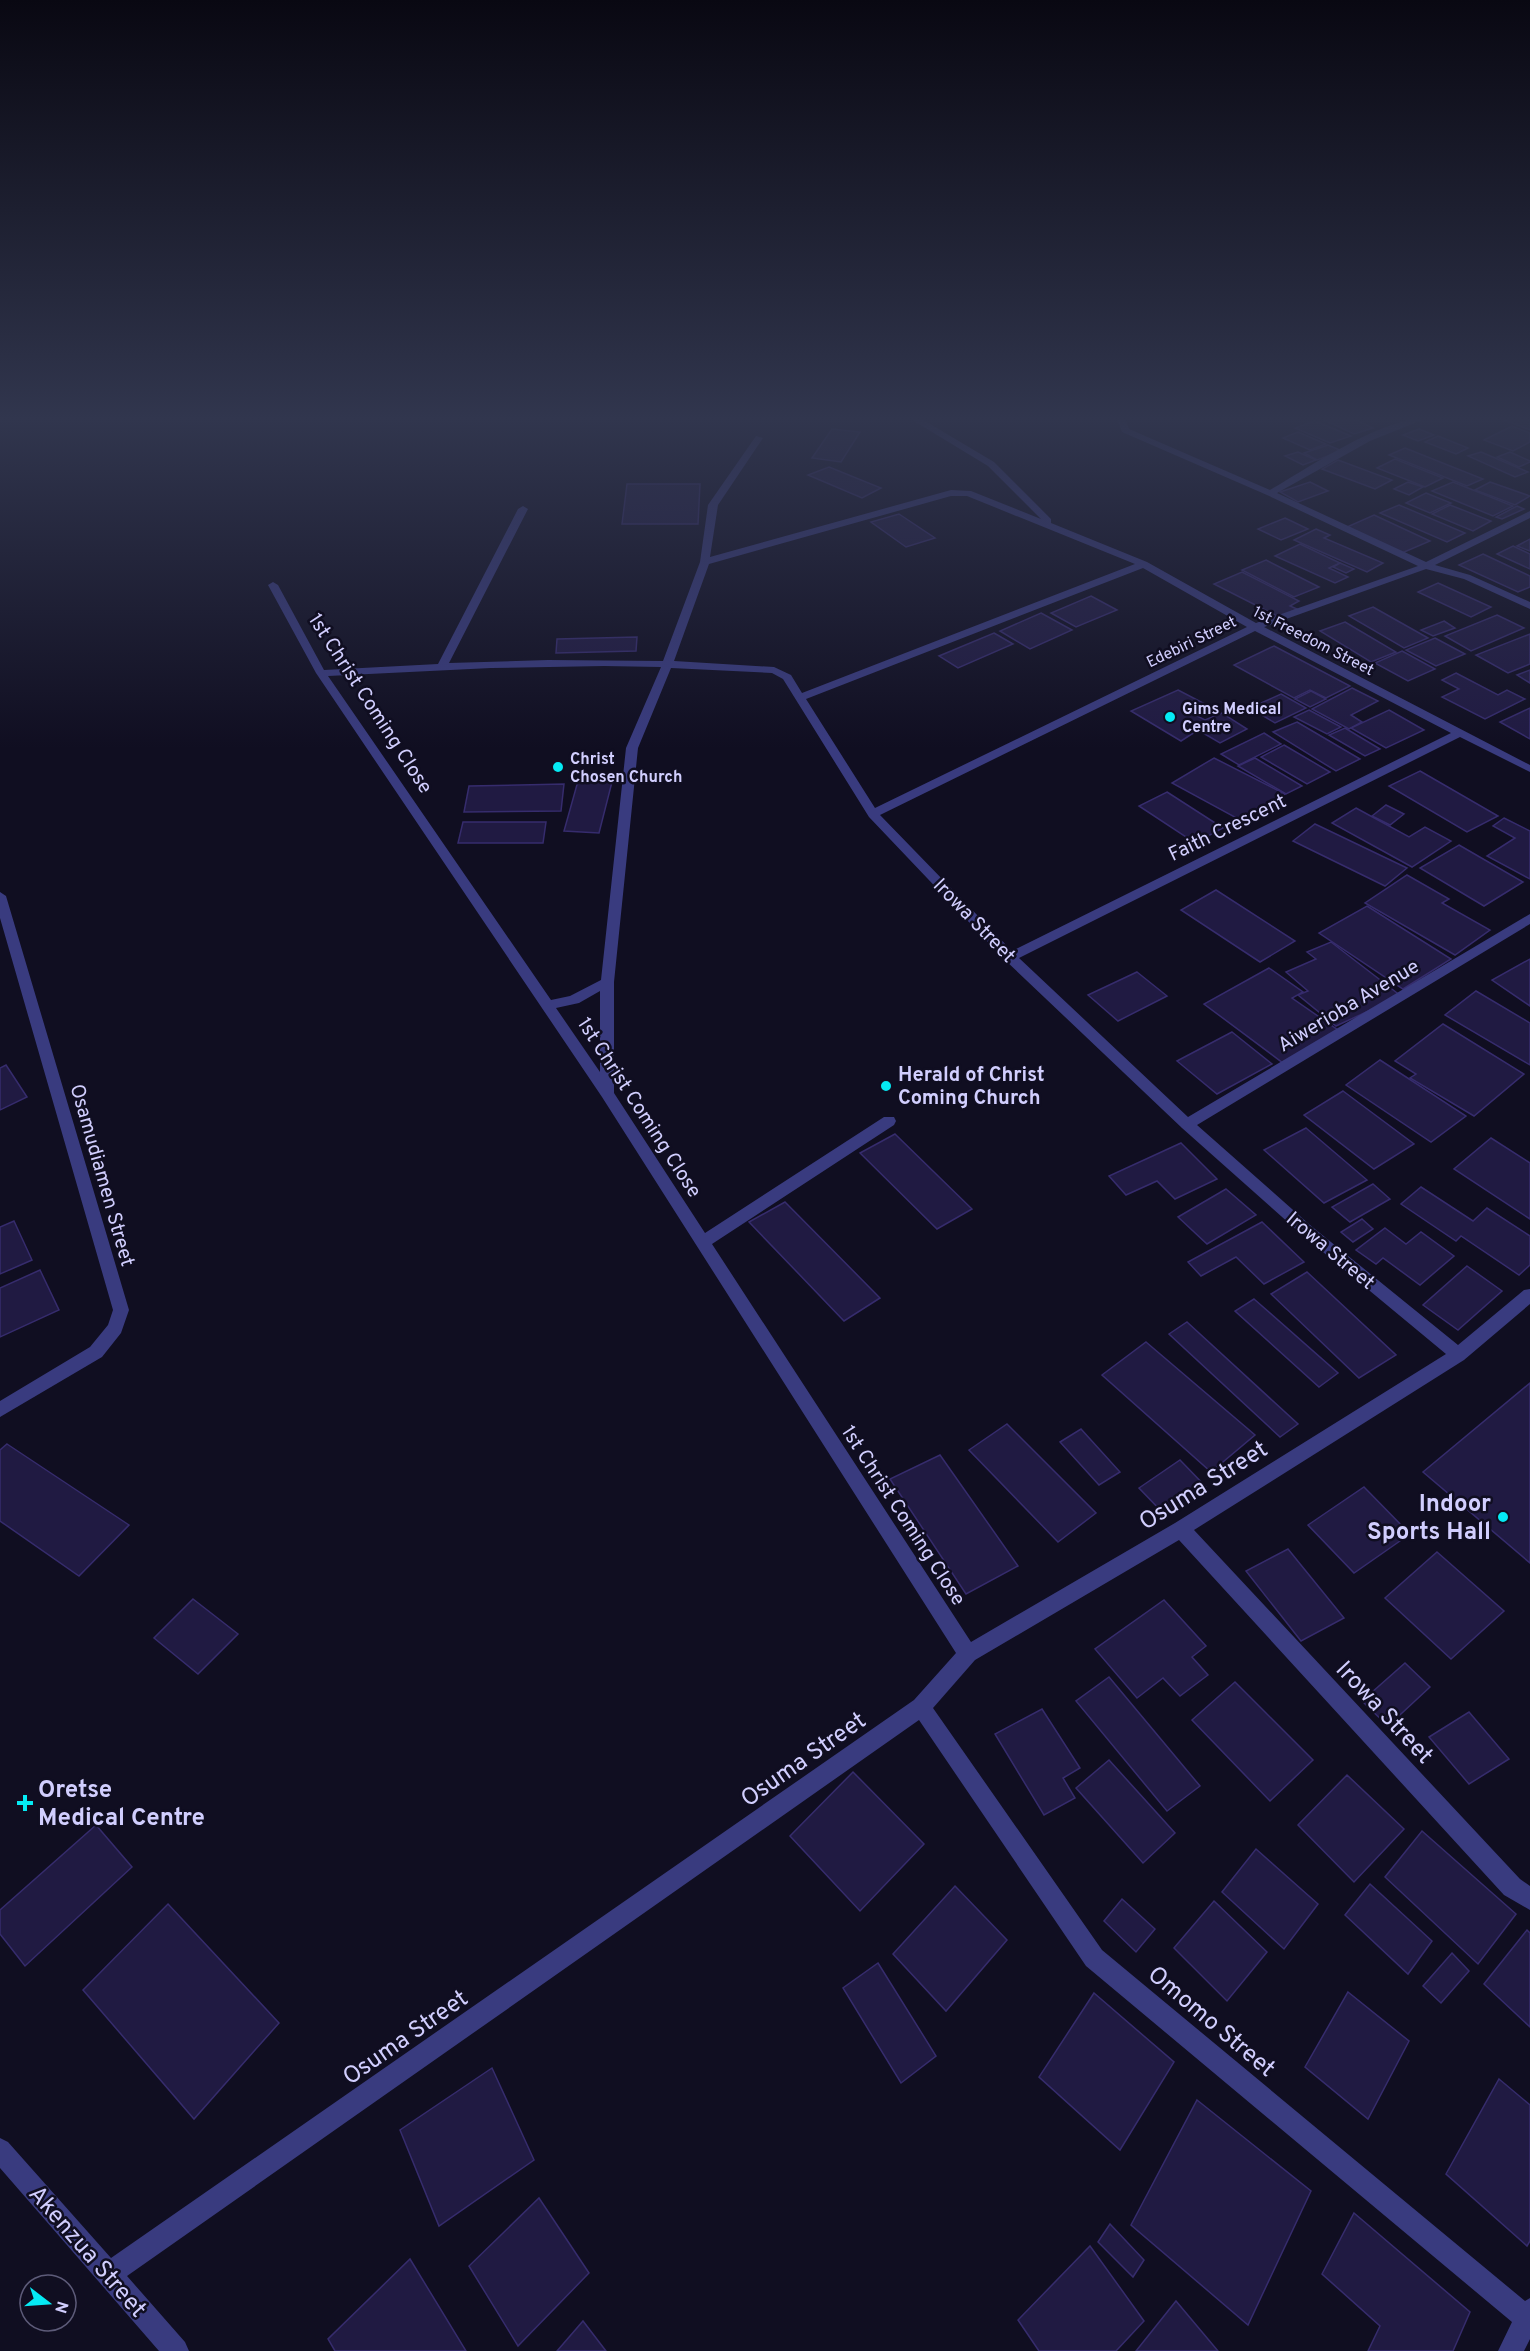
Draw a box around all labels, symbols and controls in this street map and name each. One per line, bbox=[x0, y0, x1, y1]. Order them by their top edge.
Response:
street label: 1st Freedom Street bbox=[1249, 603, 1377, 681]
street label: 1st Christ Coming Close bbox=[301, 609, 437, 799]
street label: Edebiri Street bbox=[1144, 612, 1240, 673]
place label: Gims Medical Centre bbox=[1182, 700, 1281, 738]
marker: Gims Medical Centre bbox=[1163, 710, 1177, 724]
place label: Christ Chosen Church bbox=[570, 750, 682, 788]
marker: Christ Chosen Church bbox=[551, 760, 565, 774]
street label: Faith Crescent bbox=[1165, 789, 1291, 869]
street label: Irowa Street bbox=[927, 873, 1021, 969]
street label: Aiwerioba Avenue bbox=[1274, 954, 1424, 1059]
street label: 1st Christ Coming Close bbox=[570, 1013, 706, 1203]
place label: Herald of Christ Coming Church bbox=[898, 1063, 1045, 1112]
marker: Herald of Christ Coming Church bbox=[879, 1079, 893, 1093]
street label: Osamudiamen Street bbox=[63, 1081, 140, 1270]
street label: Irowa Street bbox=[1280, 1207, 1380, 1296]
street label: 1st Christ Coming Close bbox=[834, 1421, 970, 1611]
street label: Osuma Street bbox=[1134, 1435, 1274, 1538]
place label: Indoor Sports Hall bbox=[1367, 1490, 1491, 1548]
marker: Indoor Sports Hall bbox=[1496, 1510, 1510, 1524]
street label: Irowa Street bbox=[1328, 1656, 1439, 1771]
street label: Osuma Street bbox=[736, 1706, 873, 1815]
place label: Oretse Medical Centre bbox=[38, 1776, 205, 1834]
marker: Oretse Medical Centre bbox=[16, 1794, 34, 1812]
street label: Omomo Street bbox=[1141, 1960, 1281, 2085]
street label: Osuma Street bbox=[338, 1984, 475, 2093]
street label: Akenzua Street bbox=[21, 2180, 152, 2324]
north arrow bbox=[18, 2273, 78, 2333]
text: N bbox=[49, 2298, 72, 2315]

